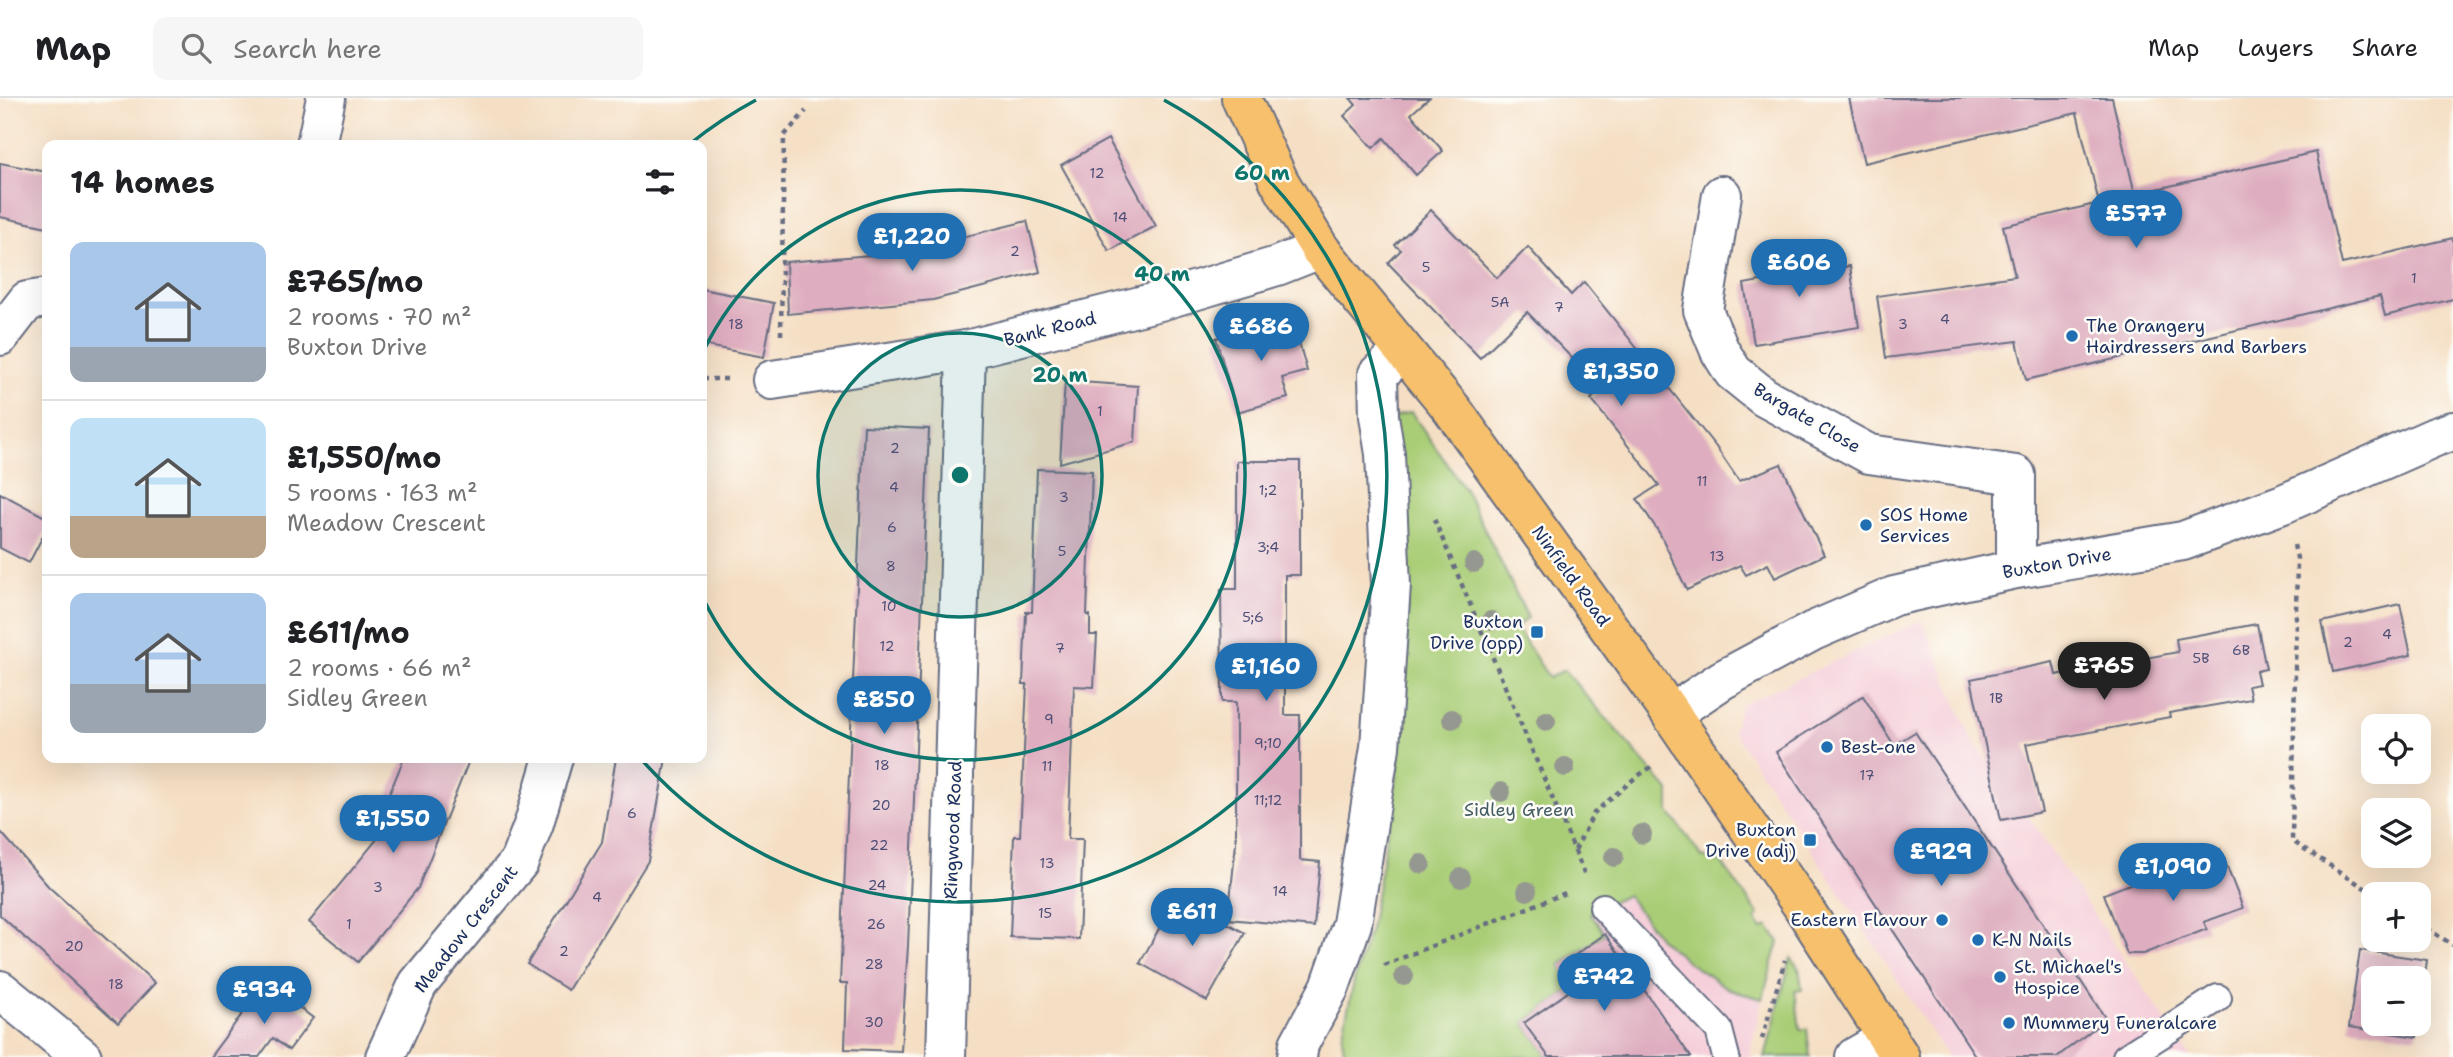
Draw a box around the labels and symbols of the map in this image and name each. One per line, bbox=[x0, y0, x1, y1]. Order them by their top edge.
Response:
text: 60 m bbox=[1234, 159, 1290, 187]
house number: 12 bbox=[1090, 164, 1104, 182]
pin: £577 bbox=[2095, 190, 2177, 250]
house number: 14 bbox=[1112, 208, 1128, 226]
pin: £1,220 bbox=[855, 214, 969, 273]
pin: £606 bbox=[1758, 240, 1840, 299]
house number: 2 bbox=[1010, 242, 1020, 260]
house number: 5 bbox=[1422, 258, 1430, 276]
text: 40 m bbox=[1134, 260, 1190, 288]
house number: 1 bbox=[2411, 269, 2417, 287]
house number: 5A bbox=[1491, 293, 1509, 311]
house number: 7 bbox=[1554, 298, 1564, 316]
pin: £686 bbox=[1220, 303, 1302, 363]
street label: Bank Road bbox=[1001, 306, 1099, 352]
house number: 4 bbox=[1940, 310, 1950, 328]
place label: The Orangery Hairdressers and Barbers bbox=[2086, 314, 2307, 359]
house number: 18 bbox=[728, 315, 744, 333]
house number: 3 bbox=[1898, 315, 1908, 333]
marker: The Orangery Hairdressers and Barbers bbox=[2064, 328, 2080, 344]
pin: £1,350 bbox=[1564, 348, 1678, 408]
text: 20 m bbox=[1032, 361, 1088, 389]
street label: Bargate Close bbox=[1749, 378, 1865, 458]
house number: 1 bbox=[1097, 402, 1103, 420]
house number: 2 bbox=[890, 439, 900, 457]
centre of rings bbox=[948, 463, 972, 487]
house number: 11 bbox=[1696, 472, 1708, 490]
house number: 4 bbox=[889, 478, 899, 496]
house number: 1;2 bbox=[1259, 481, 1277, 499]
house number: 3 bbox=[1059, 488, 1069, 506]
place label: SOS Home Services bbox=[1880, 503, 1968, 548]
marker: SOS Home Services bbox=[1858, 517, 1874, 533]
house number: 6 bbox=[887, 518, 897, 536]
street label: Ninfield Road bbox=[1526, 521, 1616, 631]
house number: 3;4 bbox=[1257, 538, 1279, 556]
house number: 5 bbox=[1058, 542, 1066, 560]
street label: Buxton Drive bbox=[2001, 542, 2113, 584]
house number: 13 bbox=[1710, 547, 1724, 565]
house number: 8 bbox=[886, 557, 896, 575]
house number: 10 bbox=[881, 597, 897, 615]
house number: 5;6 bbox=[1242, 608, 1264, 626]
place label: Buxton Drive (opp) bbox=[1430, 610, 1523, 655]
marker: Buxton Drive (opp) bbox=[1529, 624, 1545, 640]
house number: 4 bbox=[2382, 625, 2392, 643]
house number: 2 bbox=[2343, 633, 2353, 651]
house number: 12 bbox=[880, 637, 894, 655]
house number: 7 bbox=[1055, 639, 1065, 657]
house number: 6B bbox=[2232, 641, 2250, 659]
pin: £765 bbox=[2063, 642, 2145, 702]
pin: £1,160 bbox=[1209, 644, 1323, 703]
house number: 5B bbox=[2193, 649, 2209, 667]
pin: £850 bbox=[843, 676, 925, 736]
house number: 1B bbox=[1989, 689, 2003, 707]
house number: 9 bbox=[1044, 710, 1054, 728]
house number: 9;10 bbox=[1254, 734, 1282, 752]
place label: Best-one bbox=[1841, 735, 1916, 759]
marker: Best-one bbox=[1819, 739, 1835, 755]
house number: 18 bbox=[874, 756, 890, 774]
house number: 11 bbox=[1041, 757, 1053, 775]
street label: Ringwood Road bbox=[939, 760, 967, 900]
house number: 17 bbox=[1860, 766, 1874, 784]
house number: 11;12 bbox=[1254, 791, 1282, 809]
pin: £1,550 bbox=[336, 796, 450, 855]
house number: 20 bbox=[871, 796, 891, 814]
park label: Sidley Green bbox=[1464, 798, 1574, 822]
house number: 6 bbox=[627, 804, 637, 822]
place label: Buxton Drive (adj) bbox=[1705, 818, 1796, 863]
pin: £929 bbox=[1900, 828, 1982, 888]
marker: Buxton Drive (adj) bbox=[1802, 832, 1818, 848]
house number: 22 bbox=[870, 836, 888, 854]
pin: £1,090 bbox=[2116, 844, 2230, 903]
house number: 13 bbox=[1040, 854, 1054, 872]
street label: Meadow Crescent bbox=[409, 860, 524, 998]
house number: 24 bbox=[868, 876, 887, 894]
house number: 3 bbox=[373, 878, 383, 896]
house number: 14 bbox=[1272, 882, 1288, 900]
house number: 4 bbox=[592, 888, 602, 906]
pin: £611 bbox=[1151, 888, 1233, 948]
house number: 15 bbox=[1038, 904, 1052, 922]
place label: Eastern Flavour bbox=[1790, 908, 1928, 932]
marker: Eastern Flavour bbox=[1934, 912, 1950, 928]
house number: 1 bbox=[346, 915, 352, 933]
house number: 26 bbox=[867, 915, 886, 933]
place label: K-N Nails bbox=[1992, 928, 2072, 952]
marker: K-N Nails bbox=[1970, 932, 1986, 948]
house number: 20 bbox=[64, 937, 84, 955]
house number: 2 bbox=[559, 942, 569, 960]
pin: £742 bbox=[1563, 954, 1645, 1013]
house number: 28 bbox=[864, 955, 884, 973]
place label: St. Michael's Hospice bbox=[2014, 955, 2122, 1000]
pin: £934 bbox=[223, 967, 305, 1026]
marker: St. Michael's Hospice bbox=[1992, 969, 2008, 985]
house number: 18 bbox=[108, 975, 124, 993]
place label: Mummery Funeralcare bbox=[2023, 1011, 2217, 1035]
house number: 30 bbox=[864, 1013, 884, 1031]
marker: Mummery Funeralcare bbox=[2001, 1015, 2017, 1031]

